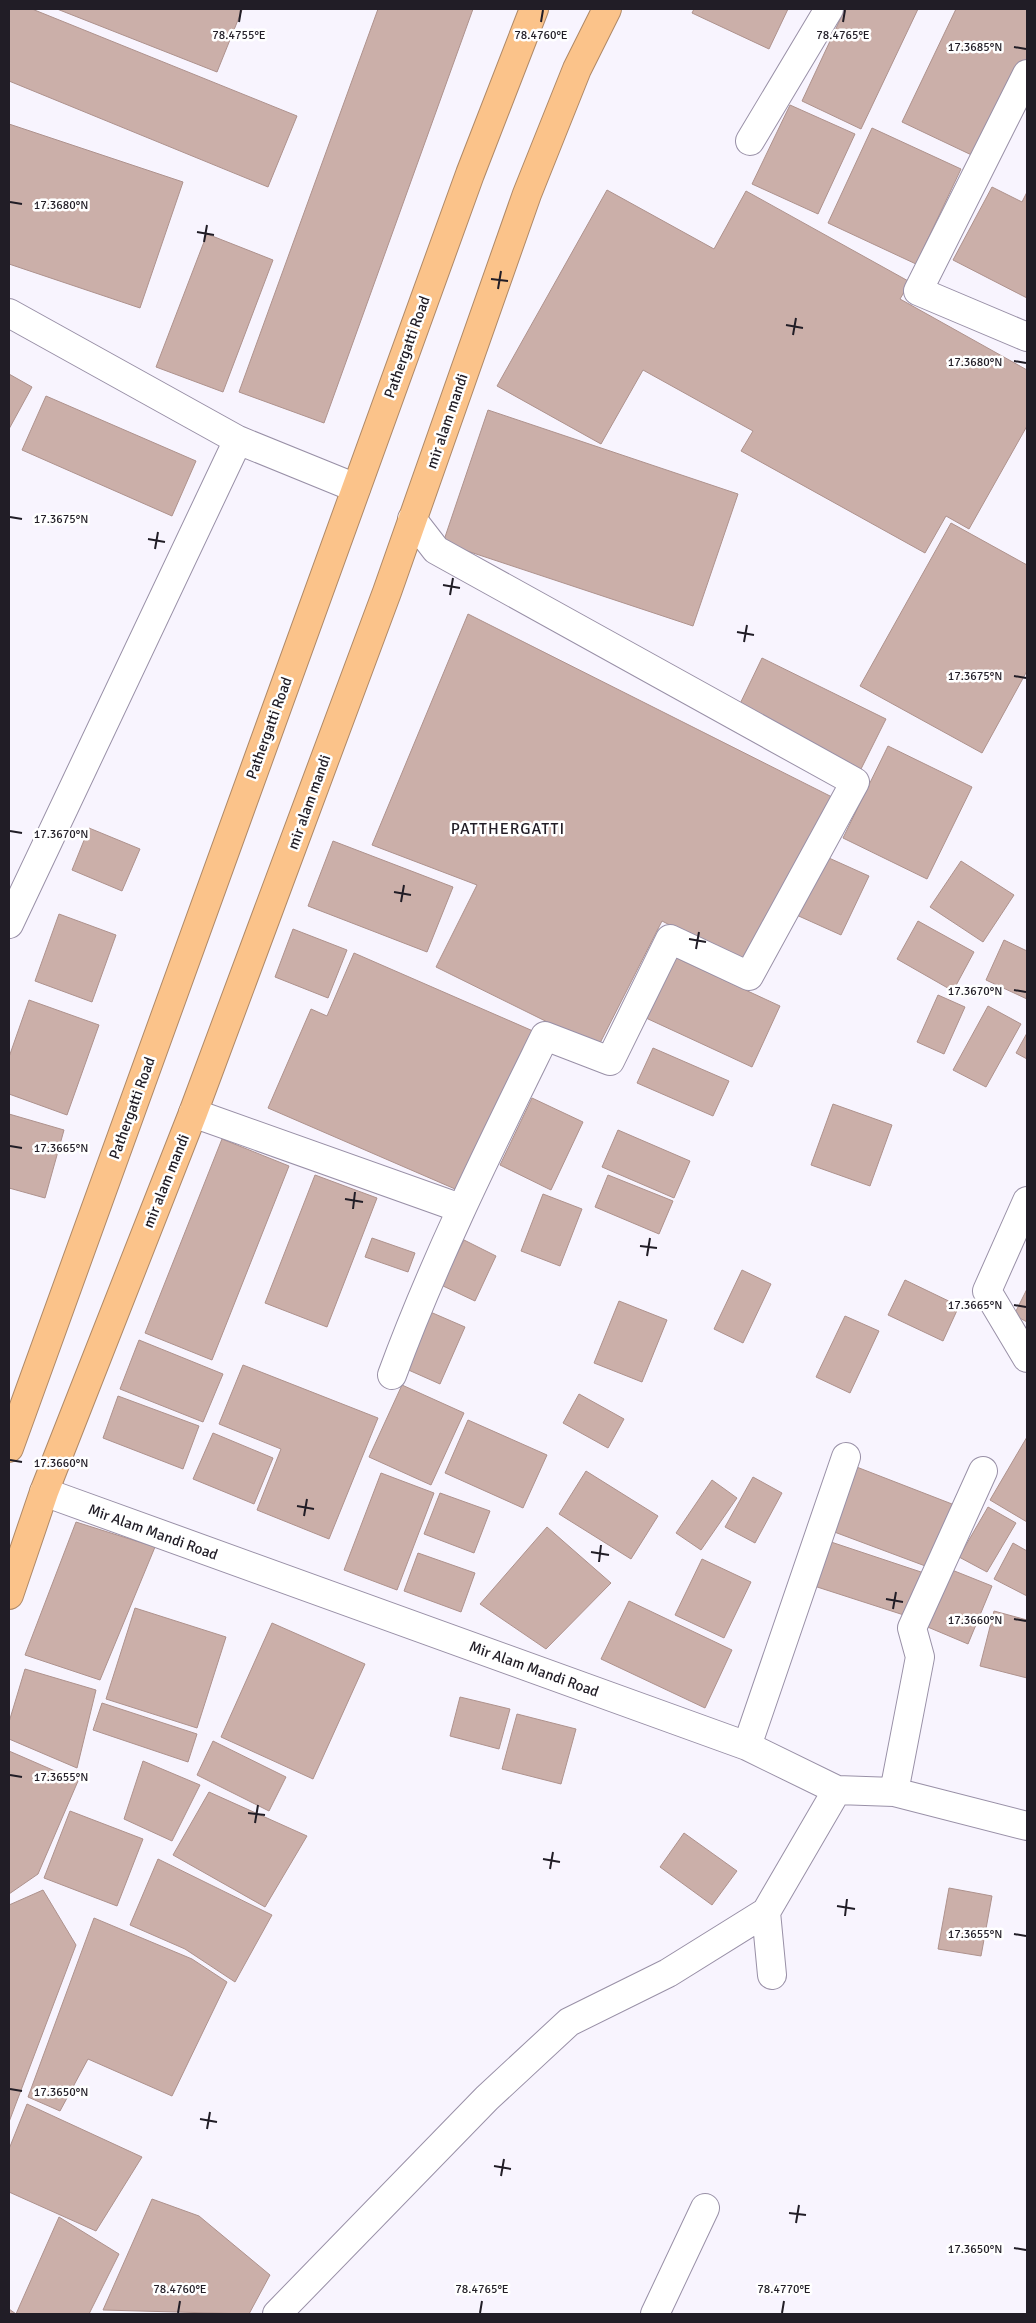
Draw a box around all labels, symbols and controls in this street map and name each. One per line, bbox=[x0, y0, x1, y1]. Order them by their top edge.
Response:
text: 78.4755°E bbox=[212, 28, 266, 43]
text: 78.4760°E bbox=[514, 28, 568, 43]
text: 78.4765°E bbox=[816, 28, 870, 43]
text: 17.3685°N bbox=[948, 40, 1002, 55]
text: 17.3680°N bbox=[34, 198, 88, 213]
street label: Pathergatti Road bbox=[380, 293, 434, 401]
text: 17.3680°N bbox=[948, 355, 1002, 370]
street label: mir alam mandi bbox=[422, 371, 472, 471]
text: 17.3675°N bbox=[34, 512, 88, 527]
text: 17.3675°N bbox=[948, 669, 1002, 684]
street label: Pathergatti Road bbox=[242, 674, 296, 782]
street label: mir alam mandi bbox=[284, 752, 334, 852]
district label: PATTHERGATTI bbox=[451, 819, 565, 839]
text: 17.3670°N bbox=[34, 827, 88, 842]
text: 17.3670°N bbox=[948, 984, 1002, 999]
street label: Pathergatti Road bbox=[105, 1054, 159, 1162]
street label: mir alam mandi bbox=[139, 1132, 193, 1230]
text: 17.3665°N bbox=[34, 1141, 88, 1156]
text: 17.3665°N bbox=[948, 1298, 1002, 1313]
text: 17.3660°N bbox=[34, 1456, 88, 1471]
street label: Mir Alam Mandi Road bbox=[86, 1500, 220, 1564]
text: 17.3660°N bbox=[948, 1613, 1002, 1628]
street label: Mir Alam Mandi Road bbox=[467, 1637, 601, 1701]
text: 17.3655°N bbox=[34, 1770, 88, 1785]
text: 17.3655°N bbox=[948, 1927, 1002, 1942]
text: 17.3650°N bbox=[34, 2085, 88, 2100]
text: 17.3650°N bbox=[948, 2242, 1002, 2257]
text: 78.4760°E bbox=[153, 2282, 207, 2297]
text: 78.4765°E bbox=[455, 2282, 509, 2297]
text: 78.4770°E bbox=[757, 2282, 811, 2297]

